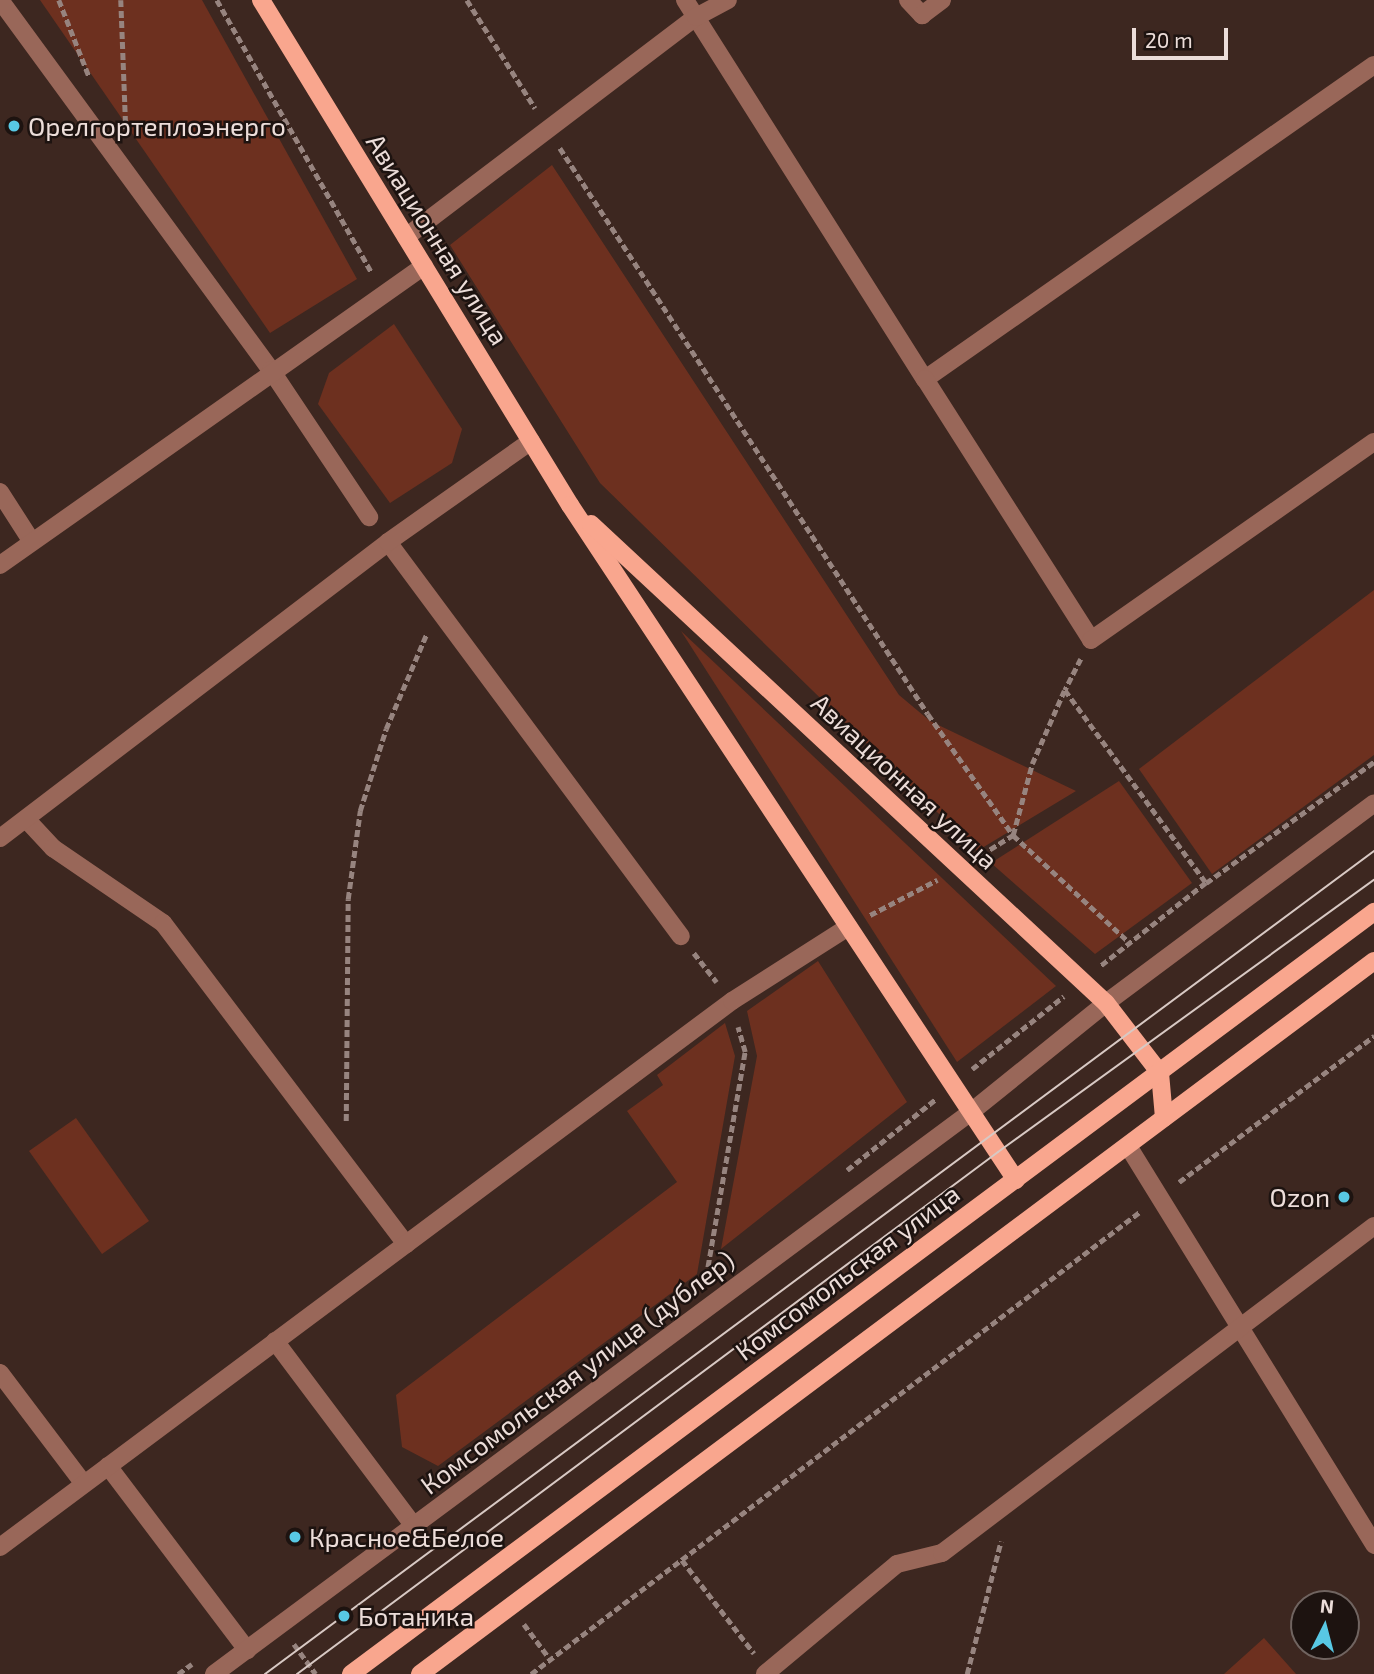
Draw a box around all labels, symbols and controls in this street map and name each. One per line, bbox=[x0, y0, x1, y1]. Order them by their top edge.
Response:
scale bar bbox=[1136, 14, 1232, 58]
text: 20 m bbox=[1145, 27, 1193, 52]
place label: Орелгортеплоэнерго bbox=[28, 110, 286, 142]
marker: Орелгортеплоэнерго bbox=[6, 118, 22, 134]
street label: Авиационная улица bbox=[360, 128, 516, 350]
street label: Авиационная улица bbox=[806, 687, 1004, 875]
street label: Комсомольская улица bbox=[729, 1177, 965, 1367]
place label: Ozon bbox=[1270, 1181, 1330, 1213]
marker: Ozon bbox=[1336, 1189, 1352, 1205]
street label: Комсомольская улица (дублер) bbox=[414, 1244, 740, 1500]
place label: Красное&Белое bbox=[309, 1521, 504, 1553]
marker: Красное&Белое bbox=[287, 1529, 303, 1545]
north arrow bbox=[1290, 1590, 1360, 1660]
text: N bbox=[1319, 1593, 1335, 1618]
place label: Ботаника bbox=[358, 1600, 474, 1632]
marker: Ботаника bbox=[336, 1608, 352, 1624]

